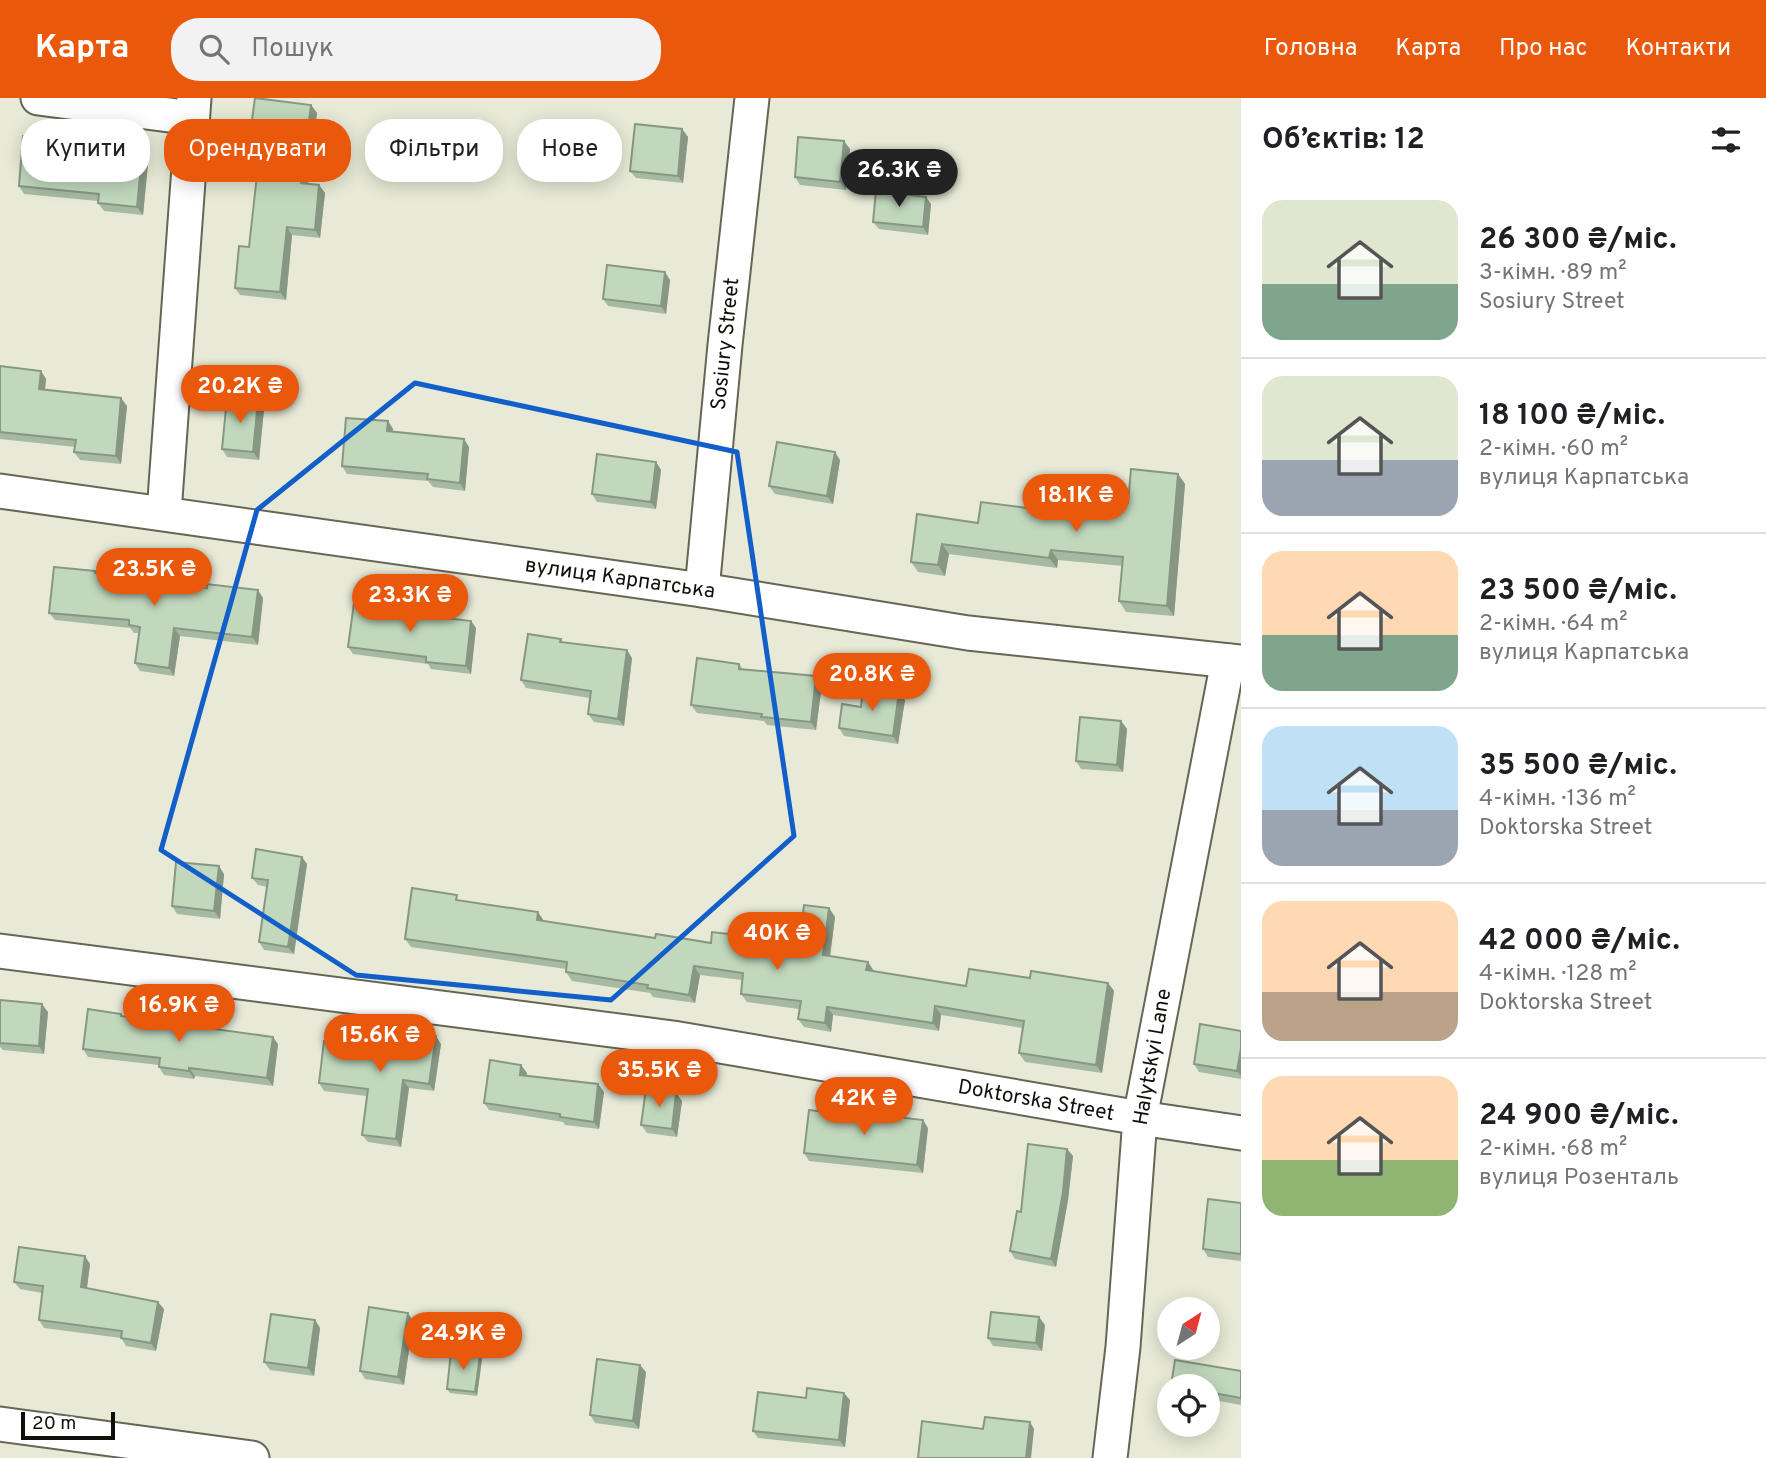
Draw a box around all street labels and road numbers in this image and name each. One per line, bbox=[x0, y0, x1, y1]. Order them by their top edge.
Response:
street label: Sosiury Street bbox=[706, 276, 746, 412]
street label: вулиця Карпатська bbox=[523, 552, 717, 606]
street label: Halytskyi Lane bbox=[1128, 987, 1178, 1127]
street label: Doktorska Street bbox=[956, 1074, 1116, 1128]

